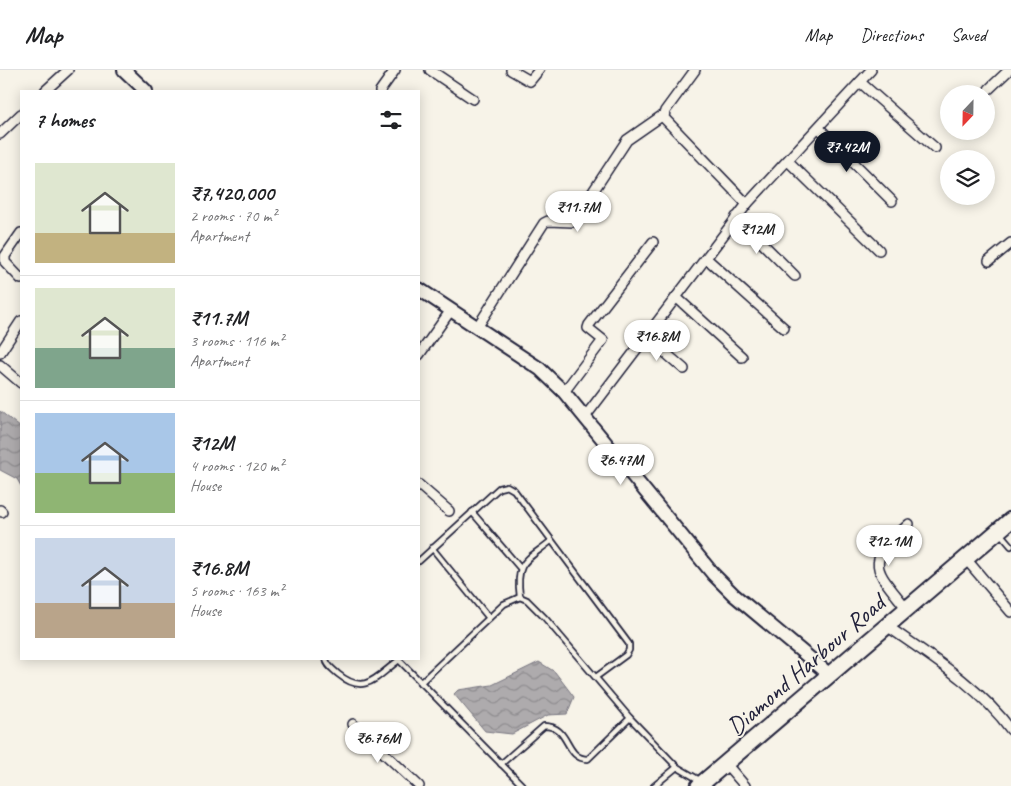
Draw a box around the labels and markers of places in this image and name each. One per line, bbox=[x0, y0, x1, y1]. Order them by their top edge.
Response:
pin: ₹7.42M bbox=[806, 131, 888, 173]
pin: ₹11.7M bbox=[537, 190, 619, 233]
pin: ₹12M bbox=[727, 212, 787, 255]
pin: ₹16.8M bbox=[616, 320, 698, 362]
pin: ₹6.47M bbox=[580, 444, 662, 486]
pin: ₹12.1M bbox=[848, 524, 930, 567]
pin: ₹6.76M bbox=[337, 722, 419, 764]

